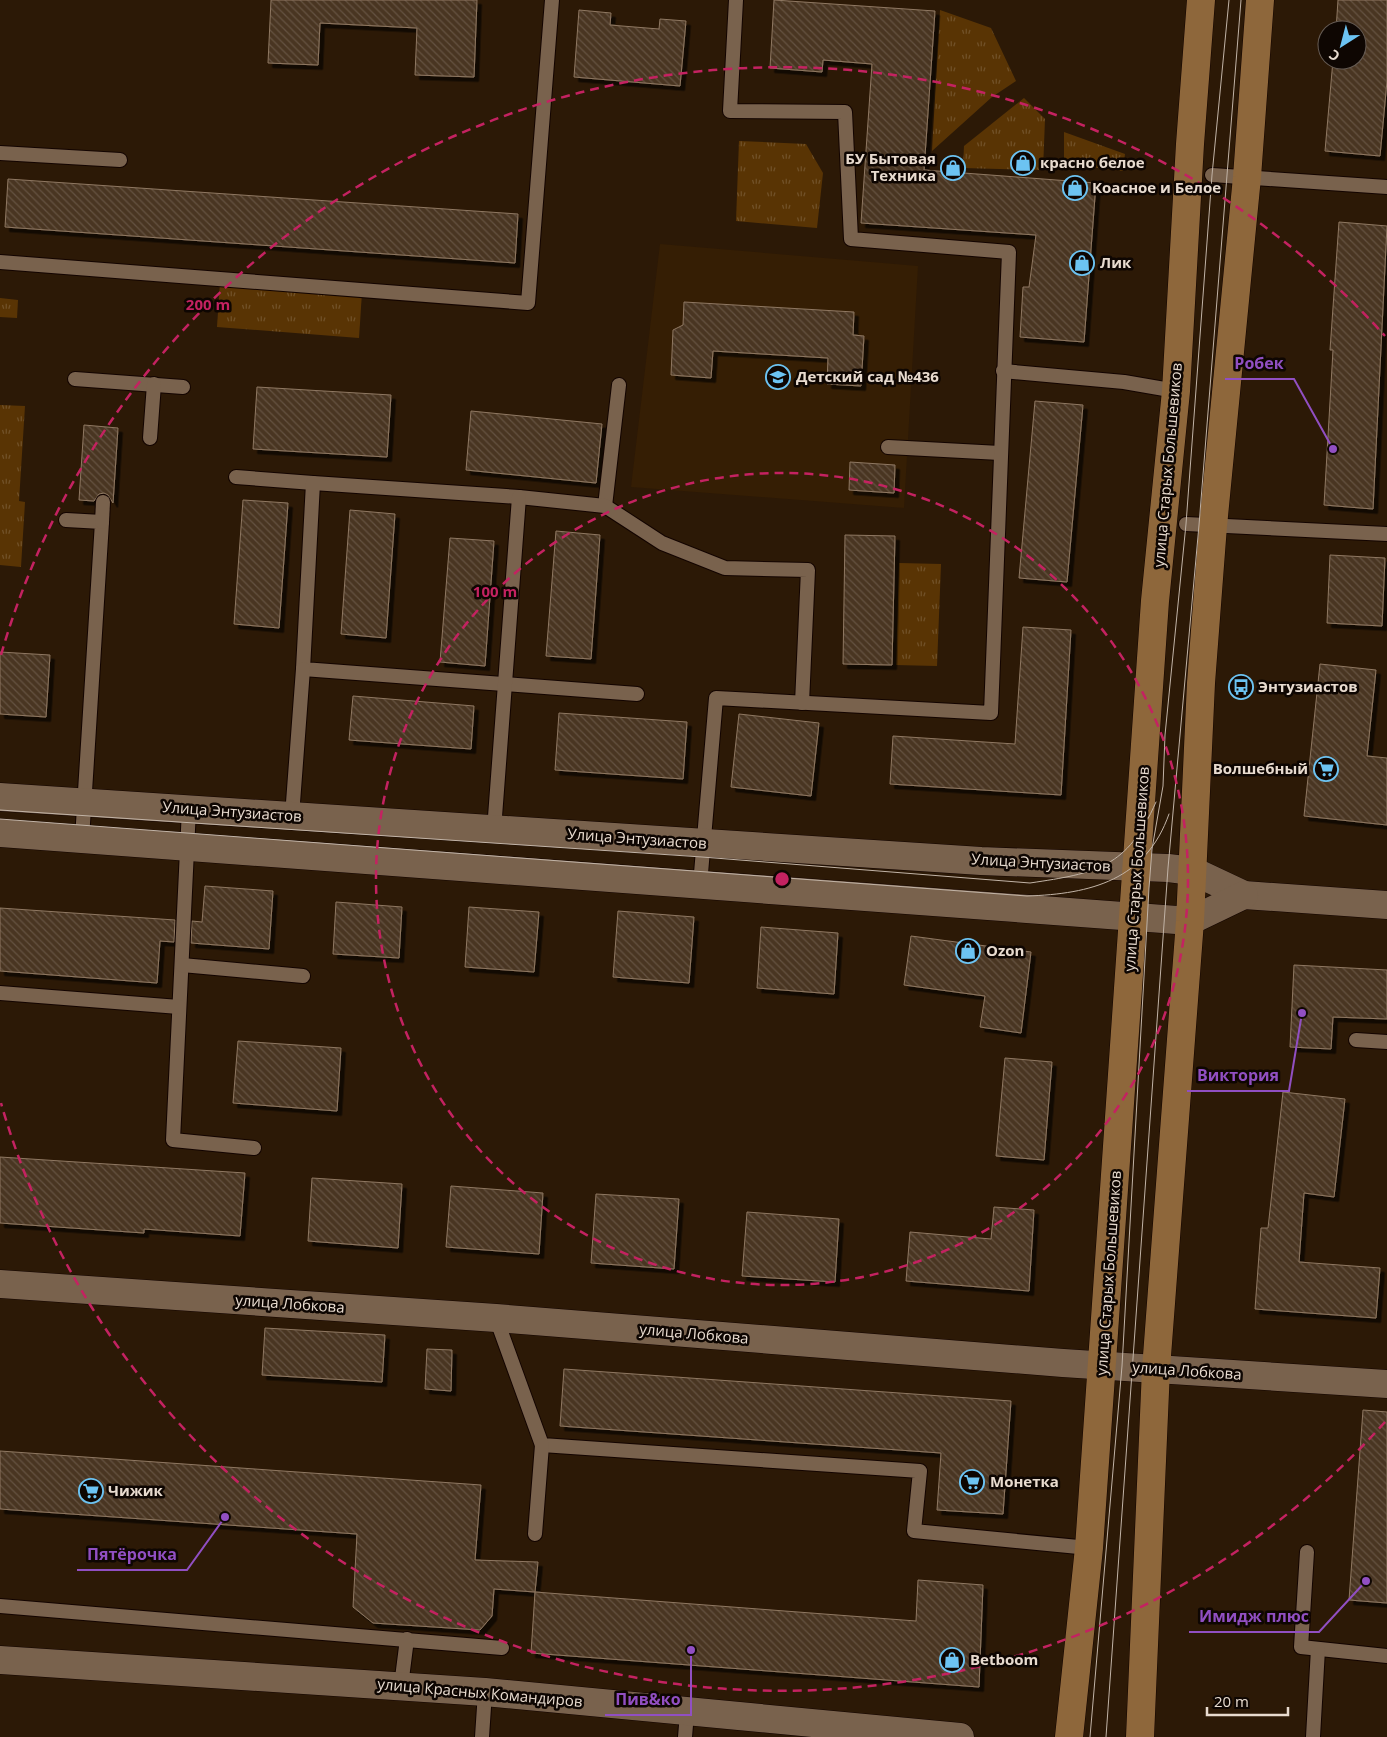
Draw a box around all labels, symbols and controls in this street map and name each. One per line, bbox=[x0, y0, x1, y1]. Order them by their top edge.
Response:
north arrow bbox=[1317, 20, 1367, 70]
text: С bbox=[1325, 46, 1343, 66]
place label: БУ Бытовая Техника bbox=[845, 148, 936, 185]
shop icon: красно белое bbox=[1010, 150, 1036, 176]
place label: красно белое bbox=[1040, 152, 1145, 172]
shop icon: БУ Бытовая Техника bbox=[940, 155, 966, 181]
shop icon: Коасное и Белое bbox=[1062, 175, 1088, 201]
place label: Коасное и Белое bbox=[1092, 177, 1221, 197]
shop icon: Лик bbox=[1069, 250, 1095, 276]
place label: Лик bbox=[1100, 252, 1132, 272]
text: 200 m bbox=[186, 294, 230, 314]
callout: Робек bbox=[1225, 348, 1294, 379]
text: Робек bbox=[1234, 352, 1284, 374]
street label: улица Старых Большевиков bbox=[1148, 362, 1186, 568]
school or university icon: Детский сад №436 bbox=[765, 364, 791, 390]
place label: Детский сад №436 bbox=[796, 366, 939, 386]
text: 100 m bbox=[473, 581, 517, 601]
bus stop icon: Энтузиастов bbox=[1228, 674, 1254, 700]
place label: Энтузиастов bbox=[1258, 676, 1358, 696]
supermarket icon: Волшебный bbox=[1313, 756, 1339, 782]
place label: Волшебный bbox=[1213, 758, 1308, 778]
street label: улица Старых Большевиков bbox=[1119, 766, 1153, 972]
street label: Улица Энтузиастов bbox=[162, 796, 302, 826]
street label: Улица Энтузиастов bbox=[567, 823, 707, 853]
street label: Улица Энтузиастов bbox=[971, 848, 1111, 876]
centre of rings bbox=[773, 870, 791, 888]
shop icon: Ozon bbox=[955, 938, 981, 964]
place label: Ozon bbox=[986, 940, 1024, 960]
callout: Виктория bbox=[1187, 1060, 1289, 1091]
text: Виктория bbox=[1197, 1064, 1279, 1086]
street label: улица Старых Большевиков bbox=[1091, 1170, 1125, 1376]
street label: улица Лобкова bbox=[235, 1289, 345, 1317]
street label: улица Лобкова bbox=[639, 1318, 749, 1348]
street label: улица Лобкова bbox=[1132, 1356, 1242, 1384]
supermarket icon: Монетка bbox=[959, 1469, 985, 1495]
place label: Монетка bbox=[990, 1471, 1059, 1491]
supermarket icon: Чижик bbox=[78, 1478, 104, 1504]
place label: Чижик bbox=[108, 1480, 164, 1500]
callout: Пятёрочка bbox=[77, 1539, 187, 1570]
text: Пятёрочка bbox=[87, 1543, 177, 1565]
callout: Имидж плюс bbox=[1189, 1601, 1319, 1632]
text: Имидж плюс bbox=[1199, 1605, 1309, 1627]
shop icon: Betboom bbox=[939, 1647, 965, 1673]
place label: Betboom bbox=[970, 1649, 1038, 1669]
street label: улица Красных Командиров bbox=[377, 1673, 583, 1711]
callout: Пив&ко bbox=[605, 1684, 691, 1715]
scale bar bbox=[1207, 1684, 1288, 1716]
text: Пив&ко bbox=[615, 1688, 681, 1710]
text: 20 m bbox=[1214, 1691, 1249, 1711]

